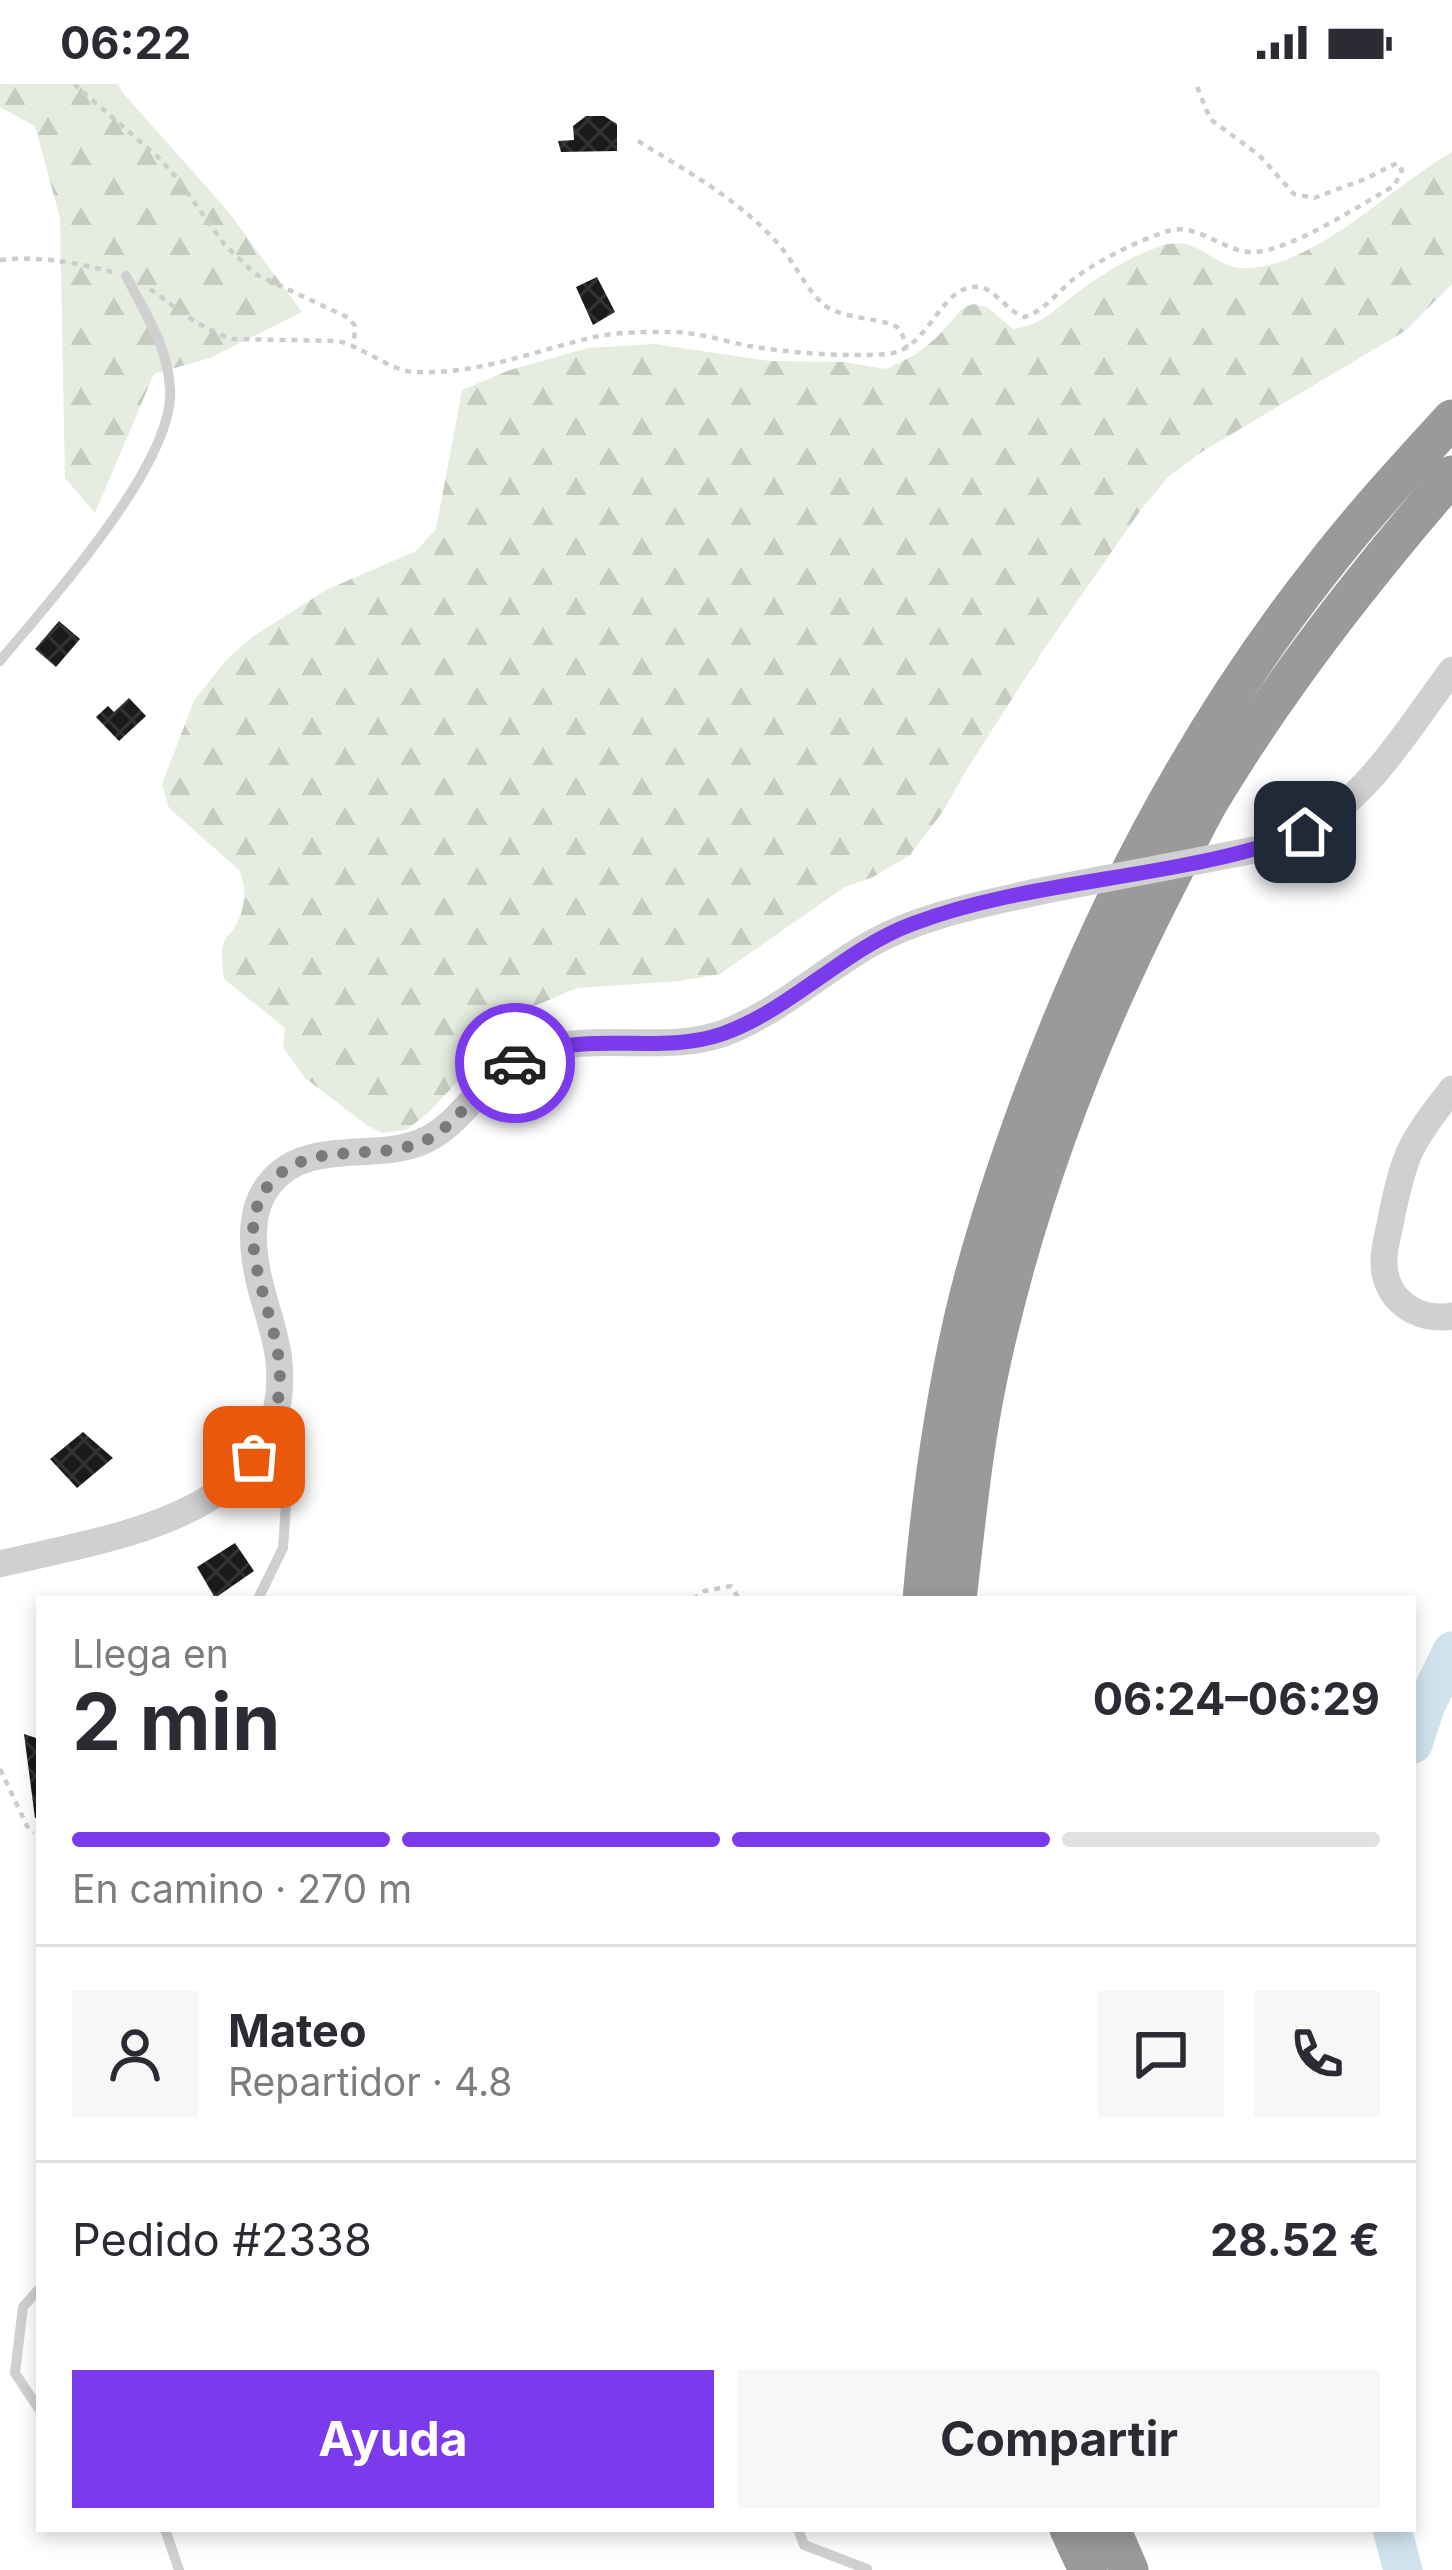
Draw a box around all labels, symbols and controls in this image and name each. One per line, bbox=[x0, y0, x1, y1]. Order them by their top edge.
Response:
text: 06:22 bbox=[60, 15, 191, 70]
pin bbox=[1254, 781, 1356, 883]
icon: home bbox=[1272, 799, 1338, 865]
courier bbox=[455, 1003, 575, 1123]
icon: car bbox=[482, 1030, 548, 1096]
pin bbox=[203, 1406, 305, 1508]
icon: bag bbox=[221, 1424, 287, 1490]
text: Llega en bbox=[72, 1630, 229, 1677]
text: 06:24–06:29 bbox=[1093, 1671, 1380, 1726]
text: 2 min bbox=[72, 1674, 280, 1769]
text: En camino · 270 m bbox=[72, 1865, 412, 1912]
button: person bbox=[72, 1991, 198, 2117]
button: chat bbox=[1098, 1991, 1224, 2117]
button: phone bbox=[1254, 1991, 1380, 2117]
text: Mateo bbox=[228, 2003, 367, 2058]
text: Repartidor · 4.8 bbox=[228, 2058, 512, 2105]
text: Pedido #2338 bbox=[72, 2212, 372, 2267]
text: 28.52 € bbox=[1210, 2212, 1380, 2267]
button: Ayuda bbox=[72, 2370, 714, 2508]
button: Compartir bbox=[738, 2370, 1380, 2508]

